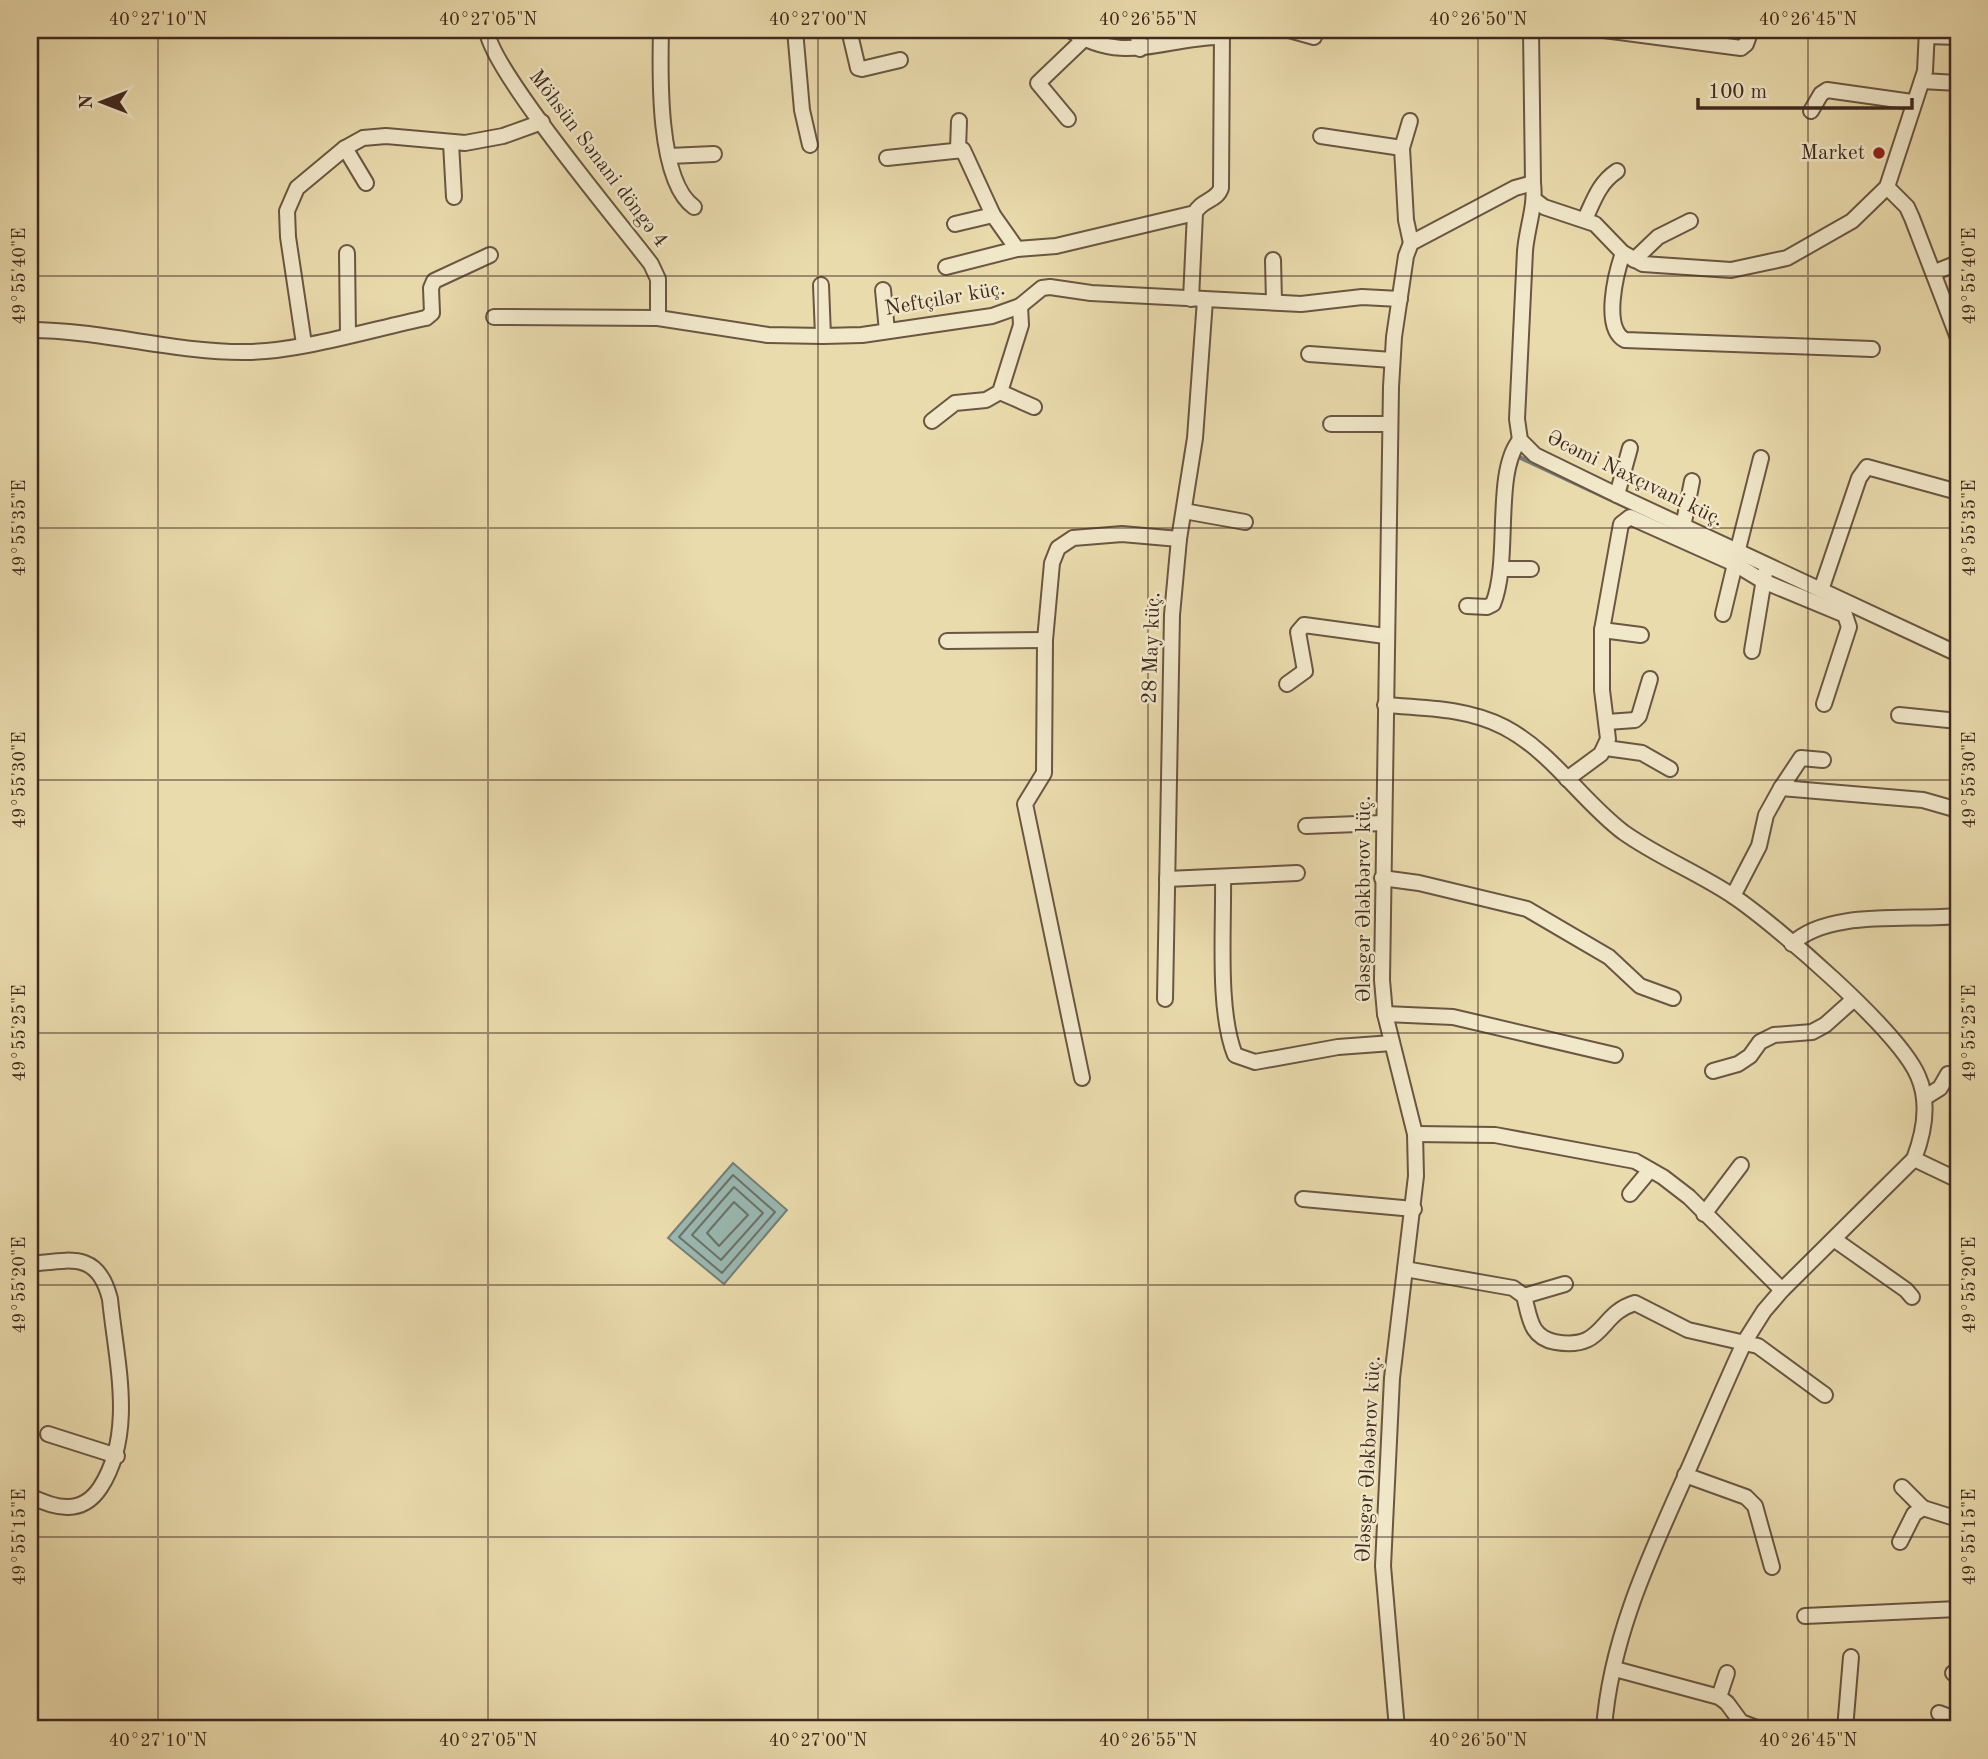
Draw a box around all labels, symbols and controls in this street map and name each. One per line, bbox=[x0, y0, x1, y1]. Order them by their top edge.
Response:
text: 40°27'10"N bbox=[109, 11, 207, 29]
text: 40°27'05"N bbox=[439, 11, 537, 29]
text: 40°27'00"N bbox=[769, 11, 867, 29]
text: 40°26'55"N bbox=[1099, 11, 1197, 29]
text: 40°26'50"N bbox=[1429, 11, 1527, 29]
text: 40°26'45"N bbox=[1759, 11, 1857, 29]
north arrow bbox=[66, 66, 136, 136]
street label: Möhsün Sənani döngə 4 bbox=[525, 66, 671, 252]
scale bar bbox=[1698, 66, 1911, 110]
text: 100 m bbox=[1708, 82, 1767, 103]
text: N bbox=[78, 94, 97, 109]
place label: Market bbox=[1800, 143, 1865, 164]
marker: Market bbox=[1871, 145, 1887, 161]
text: 49°55'40"E bbox=[11, 228, 29, 324]
text: 49°55'40"E bbox=[1961, 228, 1979, 324]
street label: Neftçilər küç. bbox=[883, 278, 1007, 320]
street label: Əcəmi Naxçıvani küç. bbox=[1543, 427, 1727, 531]
text: 49°55'35"E bbox=[11, 480, 29, 576]
text: 49°55'35"E bbox=[1961, 480, 1979, 576]
street label: 28 May küç. bbox=[1140, 592, 1164, 704]
text: 49°55'30"E bbox=[11, 732, 29, 828]
text: 49°55'30"E bbox=[1961, 732, 1979, 828]
street label: Ələsgər Ələkbərov küç. bbox=[1354, 795, 1375, 1003]
text: 49°55'25"E bbox=[11, 985, 29, 1081]
text: 49°55'25"E bbox=[1961, 985, 1979, 1081]
text: 49°55'20"E bbox=[11, 1237, 29, 1333]
text: 49°55'20"E bbox=[1961, 1237, 1979, 1333]
street label: Ələsgər Ələkbərov küç. bbox=[1353, 1355, 1385, 1563]
text: 49°55'15"E bbox=[11, 1489, 29, 1585]
text: 49°55'15"E bbox=[1961, 1489, 1979, 1585]
text: 40°27'10"N bbox=[109, 1732, 207, 1750]
text: 40°27'05"N bbox=[439, 1732, 537, 1750]
text: 40°27'00"N bbox=[769, 1732, 867, 1750]
text: 40°26'55"N bbox=[1099, 1732, 1197, 1750]
text: 40°26'50"N bbox=[1429, 1732, 1527, 1750]
text: 40°26'45"N bbox=[1759, 1732, 1857, 1750]

